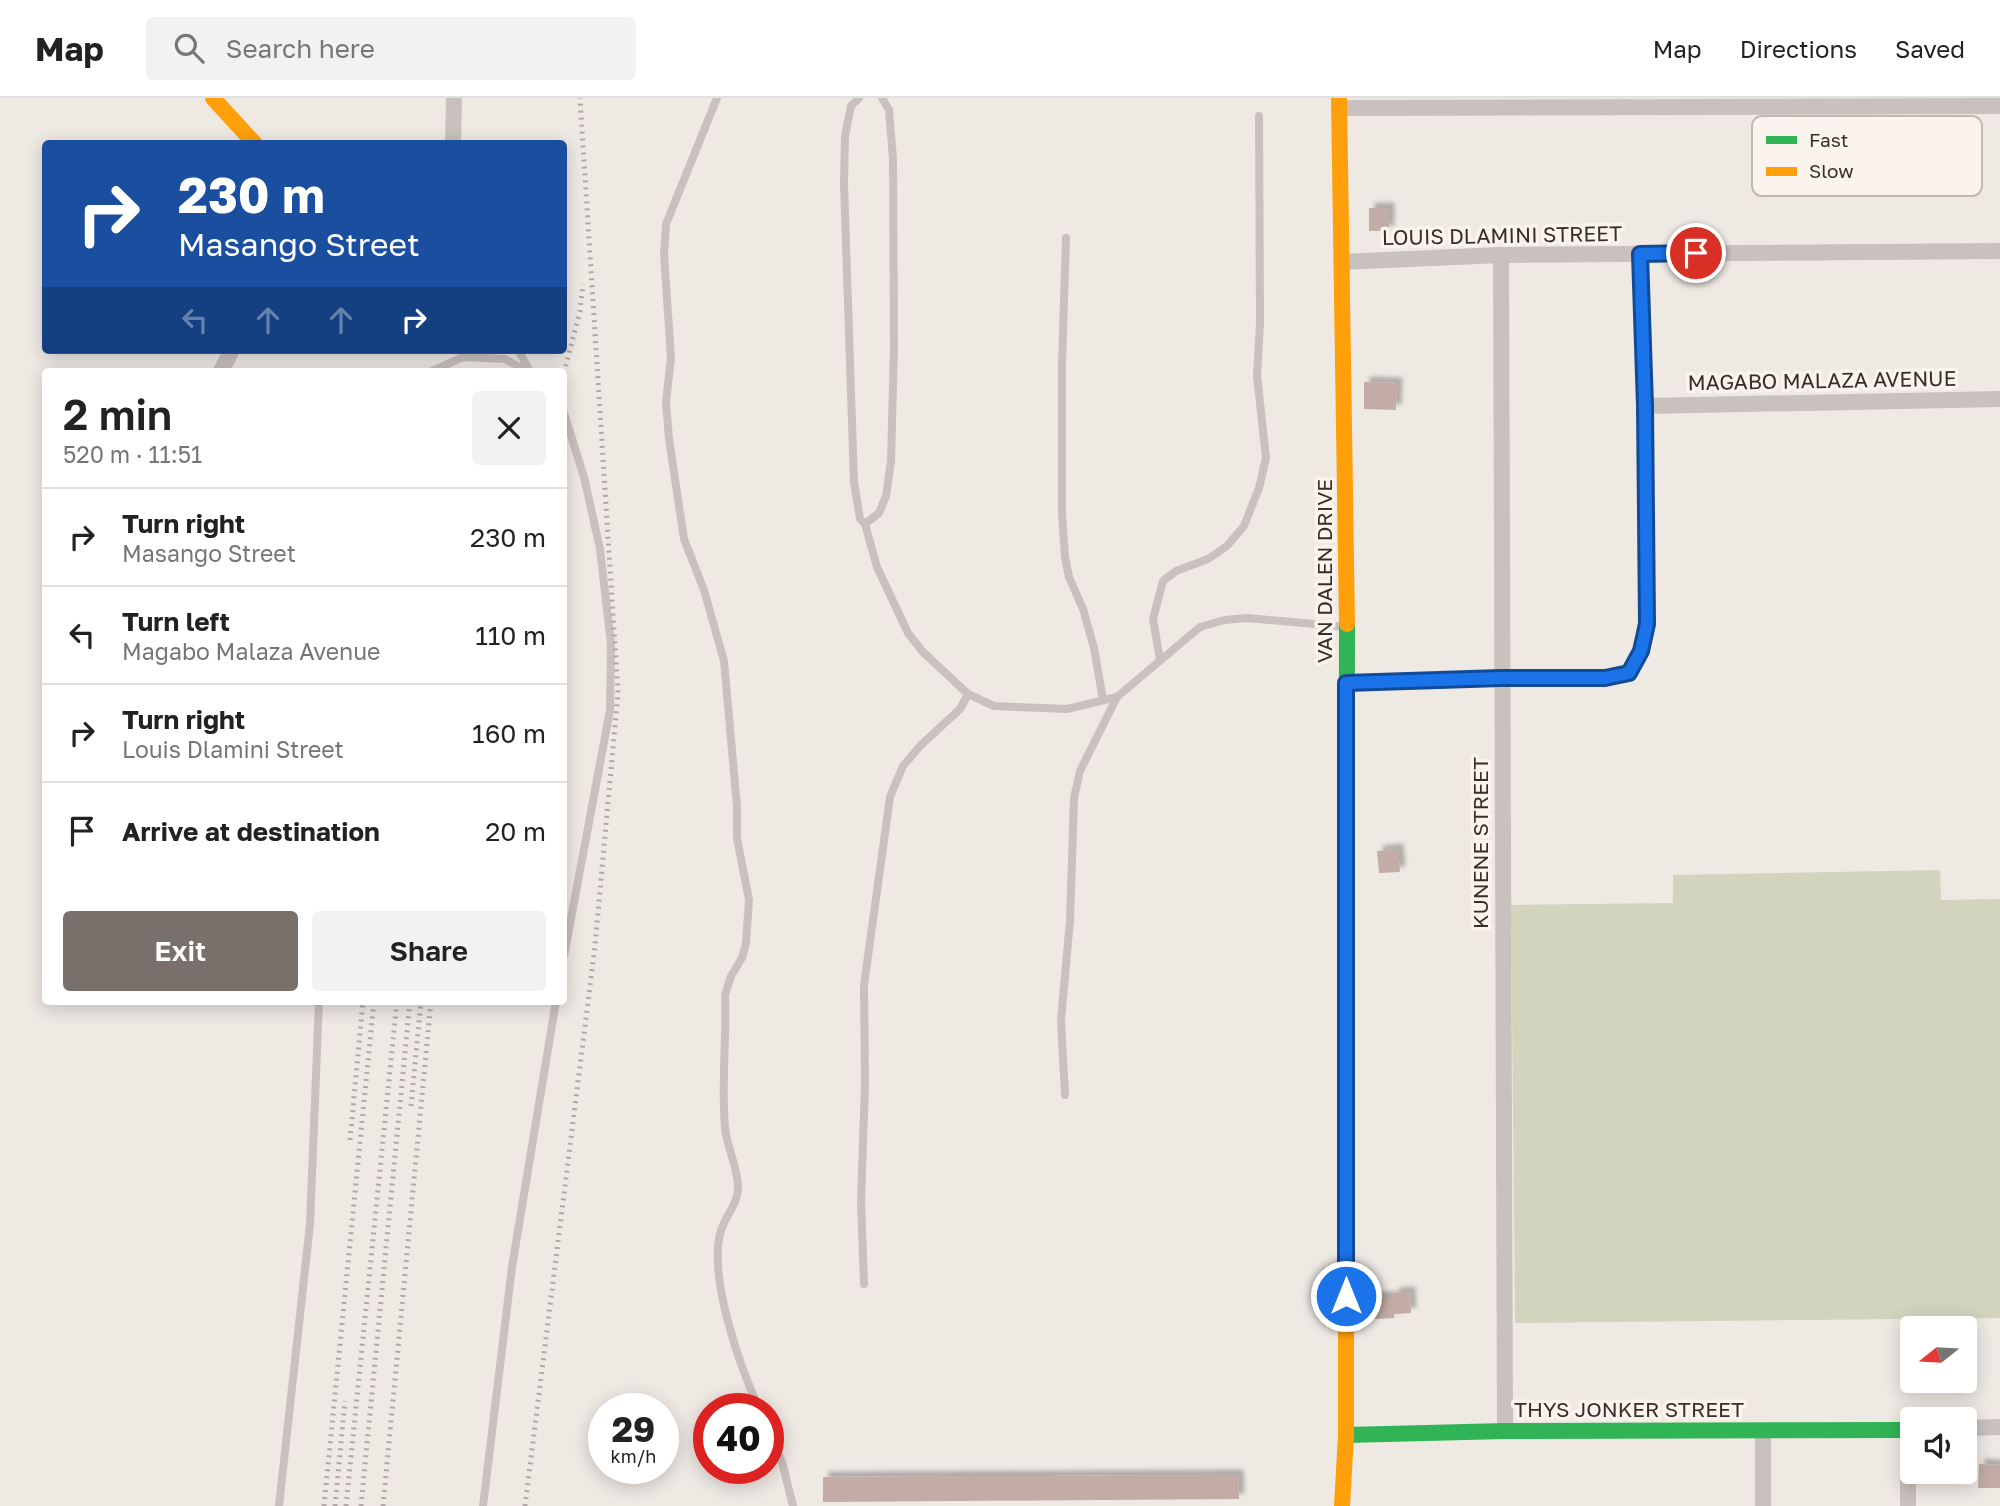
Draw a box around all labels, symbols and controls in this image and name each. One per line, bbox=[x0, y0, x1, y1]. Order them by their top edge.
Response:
search box bbox=[146, 17, 636, 80]
text: Map bbox=[35, 29, 104, 68]
icon: search bbox=[170, 29, 208, 67]
text: Search here bbox=[226, 33, 375, 64]
text: Map bbox=[1653, 34, 1702, 63]
text: Directions bbox=[1740, 34, 1857, 63]
text: Saved bbox=[1895, 34, 1965, 63]
legend bbox=[1752, 116, 1982, 196]
text: Fast bbox=[1809, 128, 1848, 151]
text: Slow bbox=[1809, 159, 1854, 182]
text: 230 m bbox=[178, 165, 325, 224]
icon: right bbox=[63, 168, 154, 259]
street label: LOUIS DLAMINI STREET bbox=[1382, 220, 1622, 250]
pin bbox=[1666, 223, 1726, 283]
text: Masango Street bbox=[178, 225, 420, 263]
icon: arrive bbox=[1677, 234, 1715, 272]
icon: left bbox=[176, 301, 214, 339]
icon: ahead bbox=[249, 301, 287, 339]
icon: ahead bbox=[322, 301, 360, 339]
icon: right bbox=[395, 301, 433, 339]
street label: MAGABO MALAZA AVENUE bbox=[1687, 365, 1957, 395]
text: 2 min bbox=[63, 389, 172, 439]
button: close bbox=[472, 391, 546, 465]
text: 520 m · 11:51 bbox=[63, 440, 202, 468]
street label: VAN DALEN DRIVE bbox=[1311, 479, 1337, 663]
text: Turn right bbox=[122, 508, 245, 539]
icon: right bbox=[63, 518, 101, 556]
text: 230 m bbox=[470, 522, 546, 553]
text: Masango Street bbox=[122, 539, 296, 567]
text: Turn left bbox=[122, 606, 230, 637]
icon: left bbox=[63, 616, 101, 654]
text: 110 m bbox=[475, 620, 546, 651]
text: Magabo Malaza Avenue bbox=[122, 637, 380, 665]
text: Turn right bbox=[122, 704, 245, 735]
icon: right bbox=[63, 714, 101, 752]
text: 160 m bbox=[472, 718, 546, 749]
text: Louis Dlamini Street bbox=[122, 735, 344, 763]
street label: KUNENE STREET bbox=[1467, 757, 1493, 929]
icon: arrive bbox=[63, 812, 101, 850]
text: Arrive at destination bbox=[122, 816, 380, 847]
text: 20 m bbox=[485, 816, 546, 847]
button: Exit bbox=[63, 911, 298, 991]
button: Share bbox=[312, 911, 546, 991]
position arrow bbox=[1309, 1259, 1383, 1333]
north arrow bbox=[1900, 1316, 1978, 1393]
map controls bbox=[1900, 1316, 1977, 1484]
speed limit sign: 40 bbox=[693, 1393, 784, 1484]
street label: THYS JONKER STREET bbox=[1514, 1396, 1744, 1422]
button: sound bbox=[1900, 1407, 1977, 1484]
text: 29 bbox=[612, 1408, 655, 1450]
text: km/h bbox=[611, 1445, 656, 1467]

